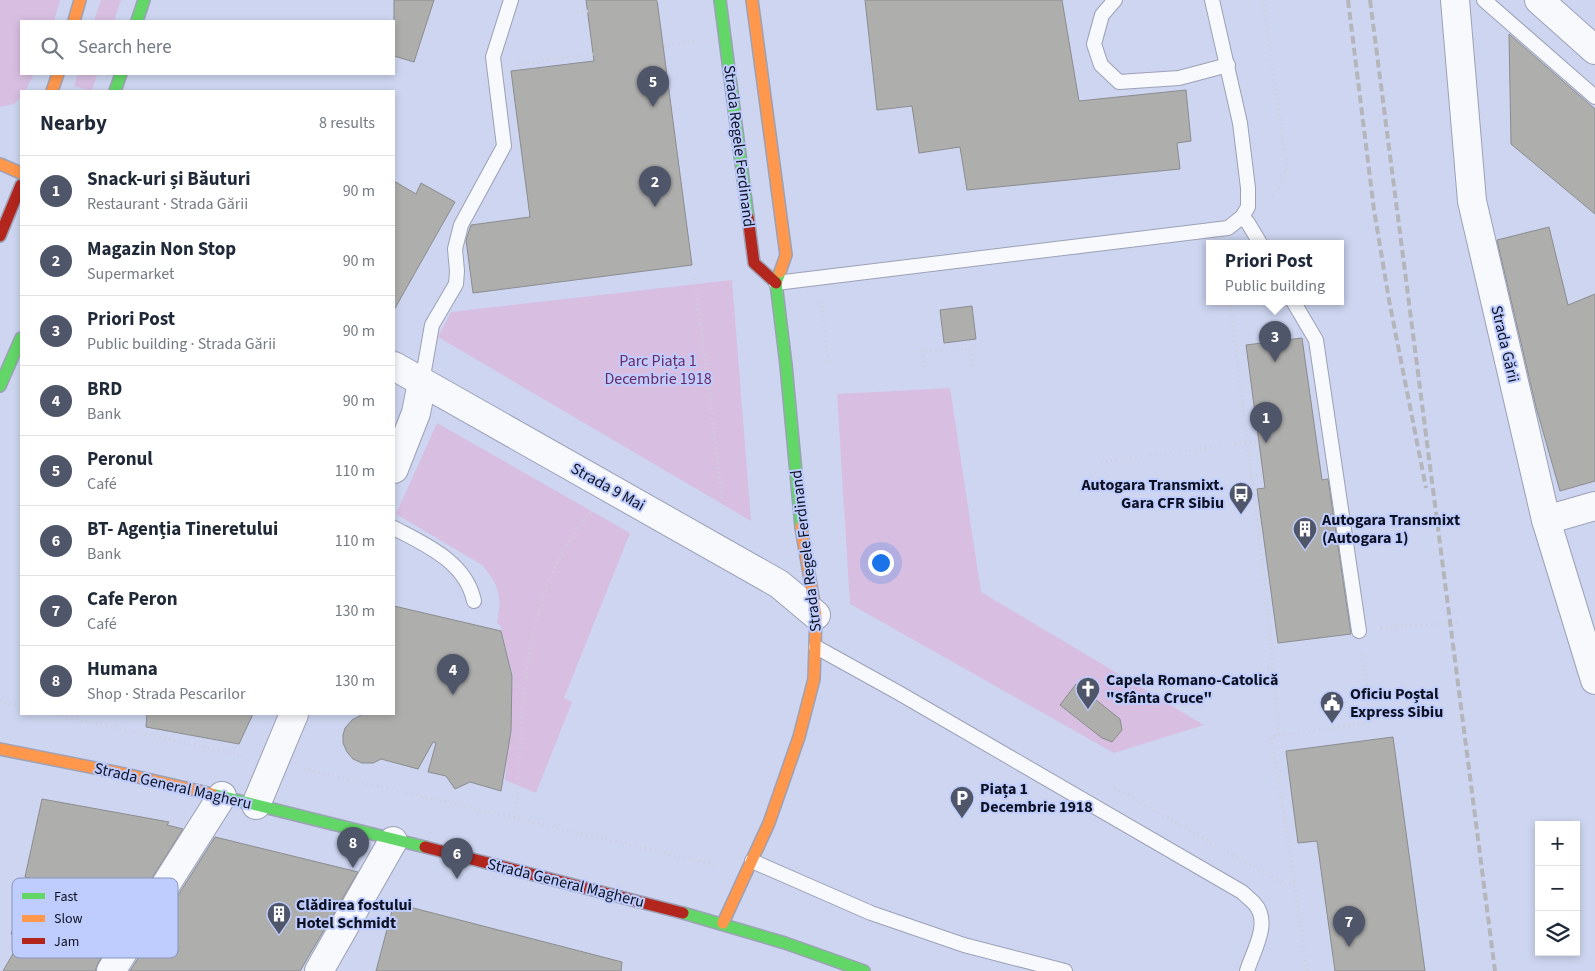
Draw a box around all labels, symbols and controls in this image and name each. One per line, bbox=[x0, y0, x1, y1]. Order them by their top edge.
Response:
search box bbox=[20, 20, 395, 75]
icon: search bbox=[38, 34, 66, 62]
text: Search here bbox=[78, 34, 172, 61]
street label: Strada Regele Ferdinand bbox=[718, 64, 760, 228]
pin: 5 bbox=[637, 66, 669, 107]
text: Nearby bbox=[40, 108, 107, 138]
text: 8 results bbox=[319, 112, 375, 134]
text: Snack-uri și Băuturi bbox=[87, 166, 251, 193]
pin: 2 bbox=[639, 166, 671, 207]
text: 1 bbox=[52, 180, 60, 202]
text: 90 m bbox=[343, 180, 375, 202]
text: Restaurant · Strada Gării bbox=[87, 193, 248, 215]
text: Magazin Non Stop bbox=[87, 236, 236, 263]
popup bbox=[1206, 240, 1344, 305]
text: Priori Post bbox=[1225, 248, 1313, 275]
text: 2 bbox=[52, 250, 60, 272]
text: 90 m bbox=[343, 250, 375, 272]
text: Supermarket bbox=[87, 263, 174, 285]
text: Public building bbox=[1225, 275, 1325, 297]
street label: Strada Gării bbox=[1485, 303, 1525, 385]
text: Priori Post bbox=[87, 306, 175, 333]
text: 3 bbox=[52, 320, 60, 342]
text: 90 m bbox=[343, 320, 375, 342]
pin: 3 bbox=[1259, 321, 1291, 362]
text: Public building · Strada Gării bbox=[87, 333, 276, 355]
park label: Parc Piața 1 Decembrie 1918 bbox=[604, 350, 712, 390]
text: BRD bbox=[87, 376, 122, 403]
text: 4 bbox=[52, 390, 60, 412]
text: 90 m bbox=[343, 390, 375, 412]
pin: 1 bbox=[1250, 402, 1282, 443]
text: Bank bbox=[87, 403, 121, 425]
text: Peronul bbox=[87, 446, 153, 473]
street label: Strada 9 Mai bbox=[567, 458, 649, 516]
text: 5 bbox=[52, 460, 60, 482]
text: 110 m bbox=[335, 460, 375, 482]
street label: Strada Regele Ferdinand bbox=[785, 469, 827, 633]
text: Café bbox=[87, 473, 117, 495]
place label: Autogara Transmixt. Gara CFR Sibiu bbox=[1080, 474, 1224, 514]
bus stop icon: Autogara Transmixt. Gara CFR Sibiu bbox=[1228, 481, 1254, 515]
place label: Autogara Transmixt (Autogara 1) bbox=[1321, 509, 1460, 549]
text: BT- Agenția Tineretului bbox=[87, 516, 278, 543]
building icon: Autogara Transmixt (Autogara 1) bbox=[1292, 516, 1318, 550]
text: 6 bbox=[52, 530, 60, 552]
text: 110 m bbox=[335, 530, 375, 552]
text: Bank bbox=[87, 543, 121, 565]
your location bbox=[868, 550, 894, 576]
text: Cafe Peron bbox=[87, 586, 178, 613]
text: 7 bbox=[52, 600, 60, 622]
text: 130 m bbox=[335, 600, 375, 622]
text: Café bbox=[87, 613, 117, 635]
pin: 4 bbox=[437, 654, 469, 695]
text: Humana bbox=[87, 656, 158, 683]
place label: Capela Romano-Catolică "Sfânta Cruce" bbox=[1106, 669, 1278, 709]
text: 8 bbox=[52, 670, 60, 692]
text: 130 m bbox=[335, 670, 375, 692]
church icon: Capela Romano-Catolică "Sfânta Cruce" bbox=[1075, 676, 1101, 710]
text: Shop · Strada Pescarilor bbox=[87, 683, 245, 705]
place label: Oficiu Poștal Express Sibiu bbox=[1350, 683, 1443, 723]
public building icon: Oficiu Poștal Express Sibiu bbox=[1319, 690, 1345, 724]
street label: Strada General Magheru bbox=[92, 757, 254, 815]
place label: Piața 1 Decembrie 1918 bbox=[980, 778, 1093, 818]
parking icon: Piața 1 Decembrie 1918 bbox=[949, 785, 975, 819]
map controls bbox=[1535, 821, 1580, 956]
button: + bbox=[1535, 821, 1580, 866]
pin: 8 bbox=[337, 827, 369, 868]
pin: 6 bbox=[441, 838, 473, 879]
street label: Strada General Magheru bbox=[485, 853, 647, 913]
button: − bbox=[1535, 866, 1580, 911]
legend bbox=[12, 878, 178, 958]
text: Fast bbox=[54, 887, 78, 907]
place label: Clădirea fostului Hotel Schmidt bbox=[296, 894, 412, 934]
building icon: Clădirea fostului Hotel Schmidt bbox=[266, 901, 292, 935]
pin: 7 bbox=[1333, 906, 1365, 947]
text: Slow bbox=[54, 909, 83, 929]
button: layers bbox=[1535, 911, 1580, 956]
text: Jam bbox=[54, 932, 79, 952]

